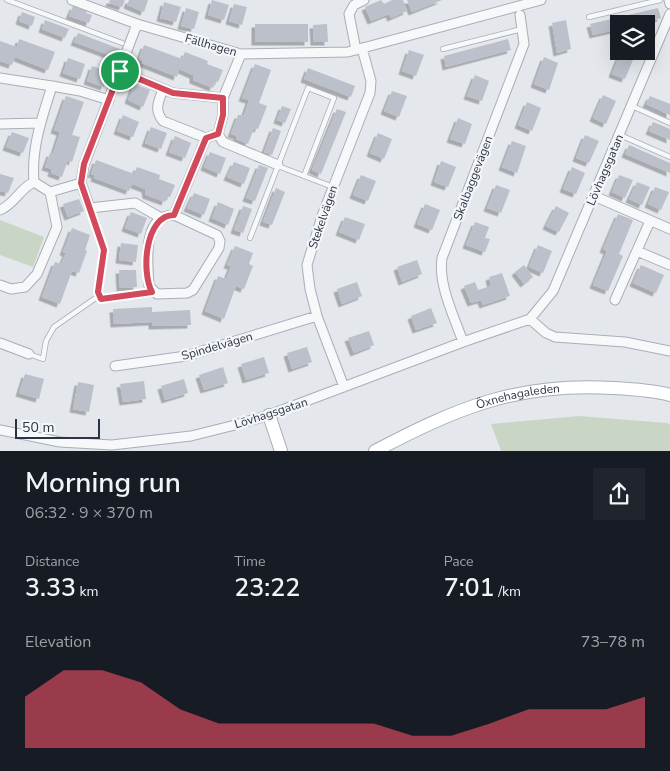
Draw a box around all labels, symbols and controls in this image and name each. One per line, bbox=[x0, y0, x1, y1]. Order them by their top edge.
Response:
map controls bbox=[610, 15, 655, 60]
button: layers bbox=[610, 15, 655, 60]
street label: Fällhagen bbox=[183, 30, 239, 60]
pin bbox=[99, 50, 141, 92]
icon: arrive bbox=[106, 57, 134, 85]
street label: Lövhagsgatan bbox=[583, 132, 627, 208]
street label: Skalbaggevägen bbox=[449, 133, 497, 223]
street label: Stekelvägen bbox=[305, 183, 341, 251]
street label: Spindelvägen bbox=[179, 328, 255, 364]
street label: Öxnehagaleden bbox=[474, 380, 560, 413]
street label: Lövhagsgatan bbox=[232, 394, 310, 432]
scale bar bbox=[15, 416, 100, 439]
text: 50 m bbox=[22, 418, 54, 437]
text: Morning run bbox=[25, 464, 181, 502]
button: share bbox=[593, 468, 645, 520]
text: 06:32 · 9 × 370 m bbox=[25, 502, 153, 524]
text: Distance bbox=[25, 552, 79, 571]
text: Time bbox=[234, 552, 265, 571]
text: Pace bbox=[444, 552, 473, 571]
text: 3.33 bbox=[25, 571, 76, 605]
text: 23:22 bbox=[234, 571, 300, 605]
text: 7:01 bbox=[444, 571, 495, 605]
text: km bbox=[76, 582, 99, 601]
text: /km bbox=[495, 582, 521, 601]
text: Elevation bbox=[25, 631, 91, 653]
text: 73–78 m bbox=[581, 631, 645, 653]

